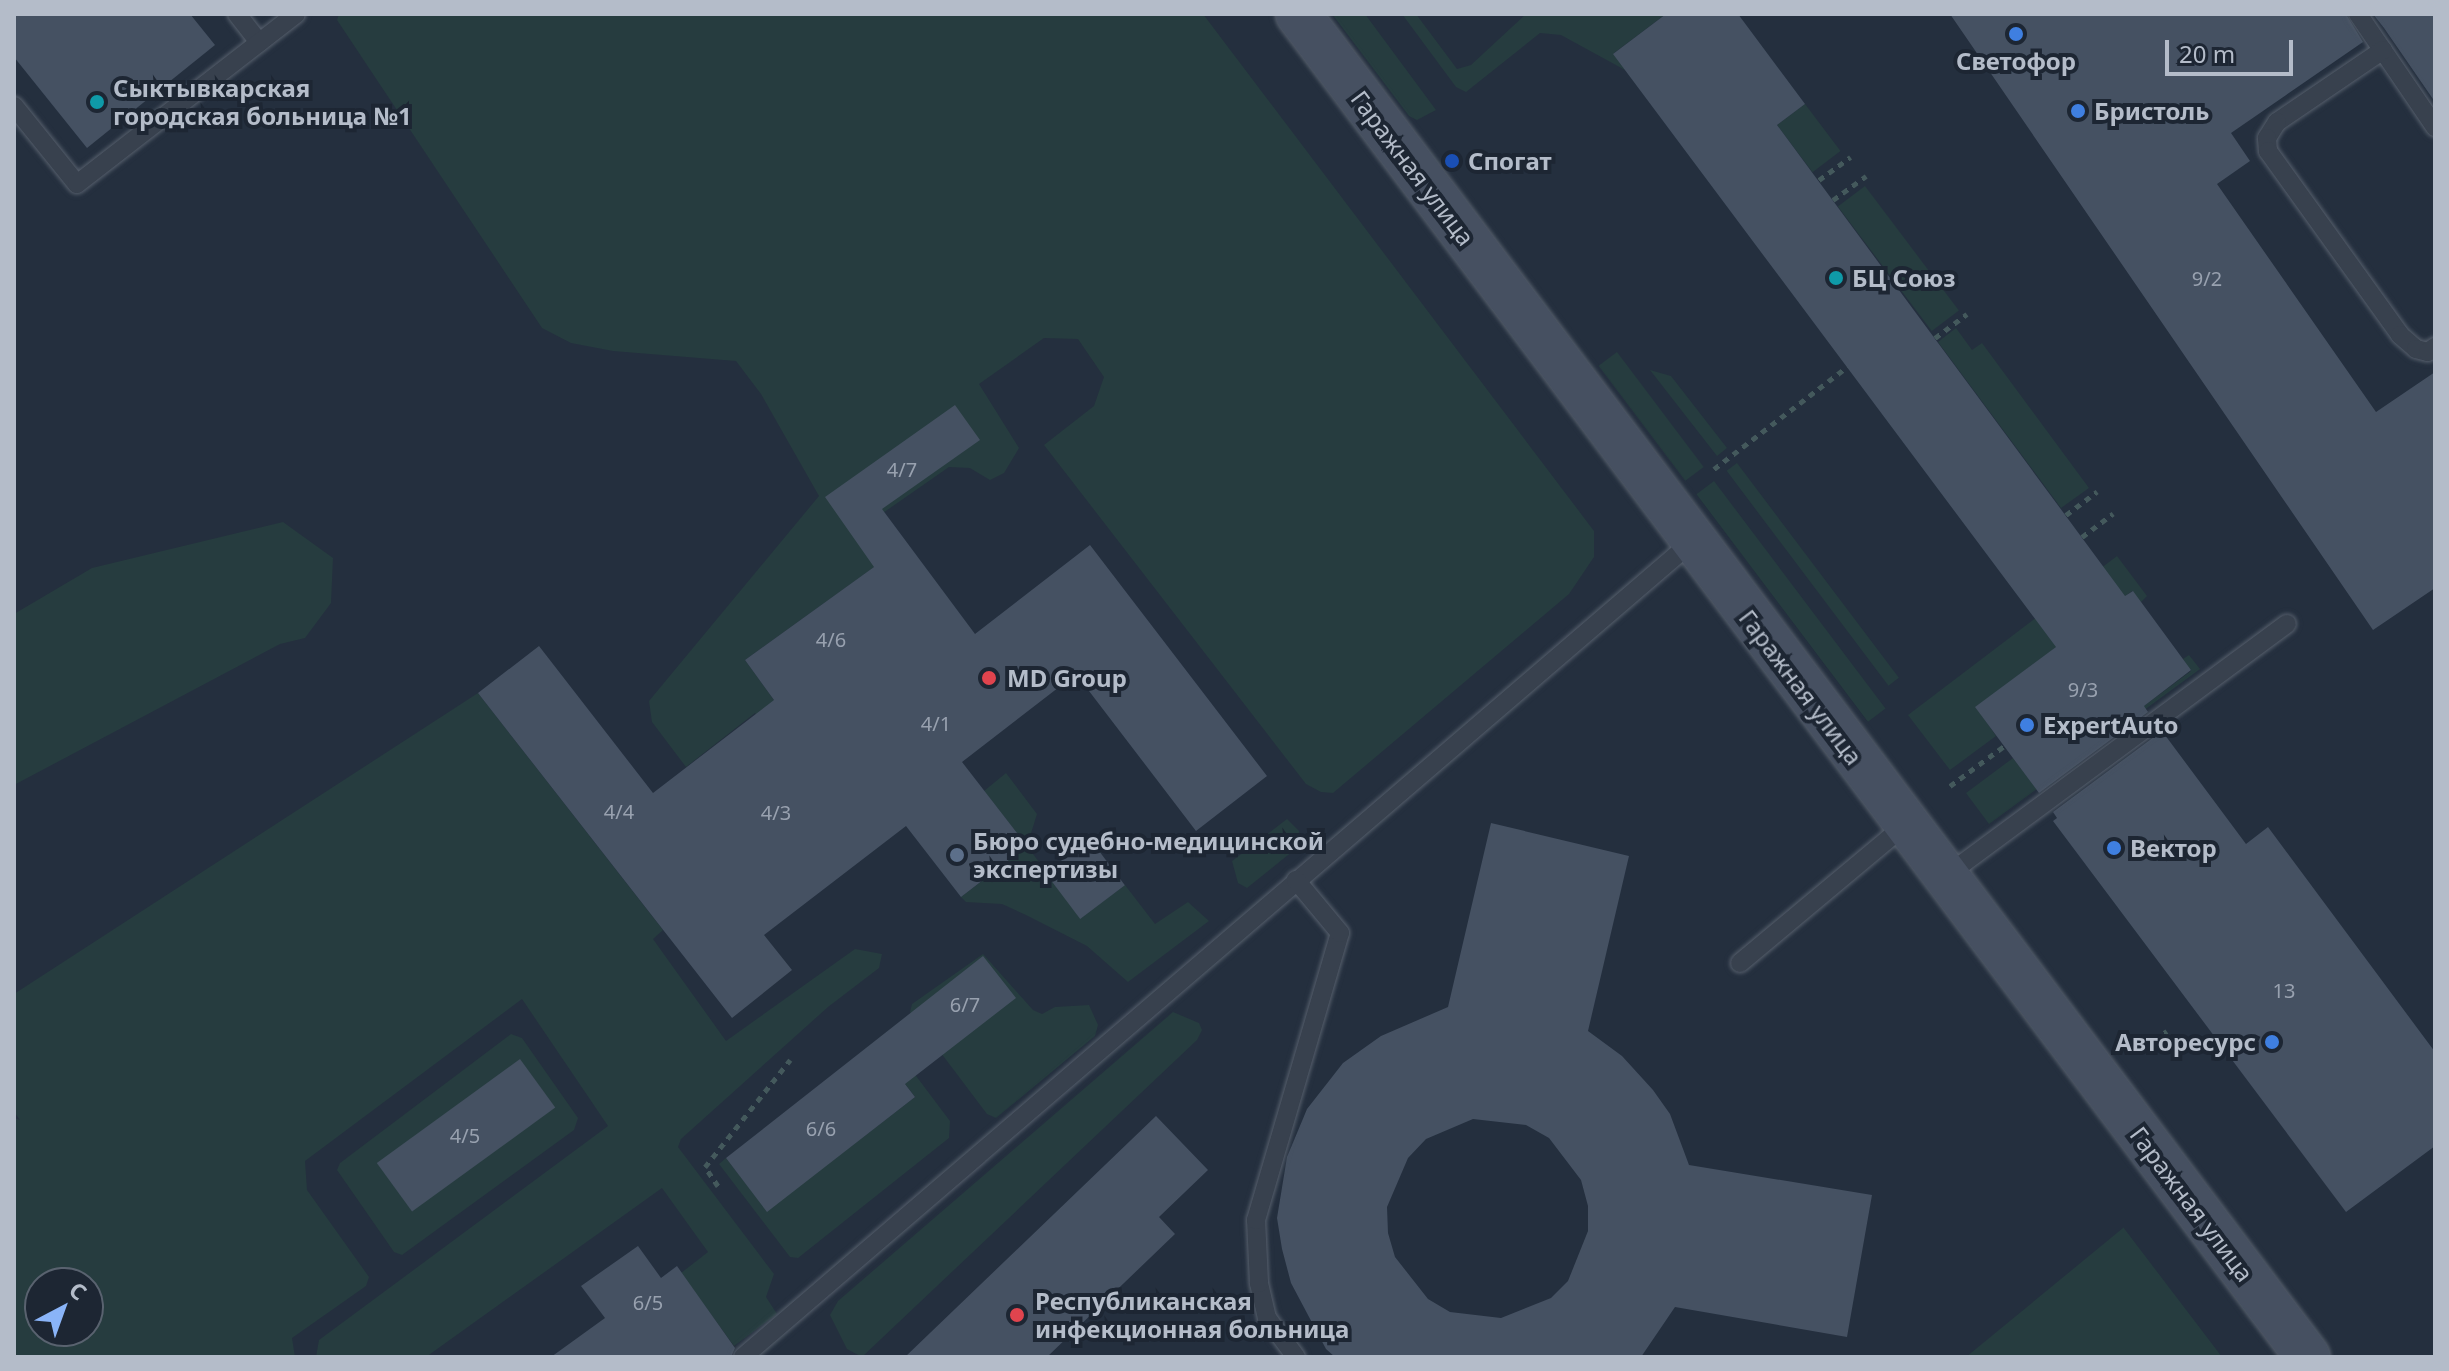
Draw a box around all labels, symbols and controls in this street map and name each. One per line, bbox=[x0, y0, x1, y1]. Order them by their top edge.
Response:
scale bar bbox=[2169, 24, 2297, 74]
marker: Светофор bbox=[2007, 25, 2025, 43]
text: 20 m bbox=[2179, 37, 2235, 70]
place label: Светофор bbox=[1956, 47, 2076, 75]
place label: Сыктывкарская городская больница №1 bbox=[113, 74, 412, 130]
street label: Гаражная улица bbox=[1345, 85, 1481, 251]
marker: Сыктывкарская городская больница №1 bbox=[88, 93, 106, 111]
place label: Бристоль bbox=[2094, 97, 2209, 125]
marker: Бристоль bbox=[2069, 102, 2087, 120]
place label: Спогат bbox=[1468, 147, 1552, 175]
marker: Спогат bbox=[1443, 152, 1461, 170]
place label: БЦ Союз bbox=[1852, 264, 1956, 292]
house number: 9/2 bbox=[2192, 266, 2222, 290]
marker: БЦ Союз bbox=[1827, 269, 1845, 287]
house number: 4/7 bbox=[887, 457, 917, 481]
street label: Гаражная улица bbox=[1733, 604, 1869, 770]
house number: 4/6 bbox=[816, 627, 846, 651]
place label: MD Group bbox=[1007, 664, 1127, 692]
marker: MD Group bbox=[978, 667, 1000, 689]
house number: 9/3 bbox=[2068, 677, 2098, 701]
house number: 4/1 bbox=[921, 711, 951, 735]
place label: ExpertAuto bbox=[2043, 711, 2179, 739]
marker: ExpertAuto bbox=[2018, 716, 2036, 734]
house number: 4/4 bbox=[604, 799, 634, 823]
house number: 4/3 bbox=[761, 800, 791, 824]
place label: Бюро судебно-медицинской экспертизы bbox=[973, 827, 1324, 883]
place label: Вектор bbox=[2130, 834, 2217, 862]
marker: Вектор bbox=[2105, 839, 2123, 857]
marker: Бюро судебно-медицинской экспертизы bbox=[948, 846, 966, 864]
house number: 13 bbox=[2273, 978, 2295, 1002]
house number: 6/7 bbox=[950, 992, 980, 1016]
place label: Авторесурс bbox=[2115, 1028, 2256, 1056]
marker: Авторесурс bbox=[2263, 1033, 2281, 1051]
house number: 6/6 bbox=[806, 1116, 836, 1140]
street label: Гаражная улица bbox=[2124, 1121, 2260, 1287]
house number: 4/5 bbox=[450, 1123, 480, 1147]
north arrow bbox=[24, 1267, 104, 1347]
text: С bbox=[63, 1274, 94, 1306]
place label: Республиканская инфекционная больница bbox=[1035, 1287, 1349, 1343]
house number: 6/5 bbox=[633, 1290, 663, 1314]
marker: Республиканская инфекционная больница bbox=[1006, 1304, 1028, 1326]

